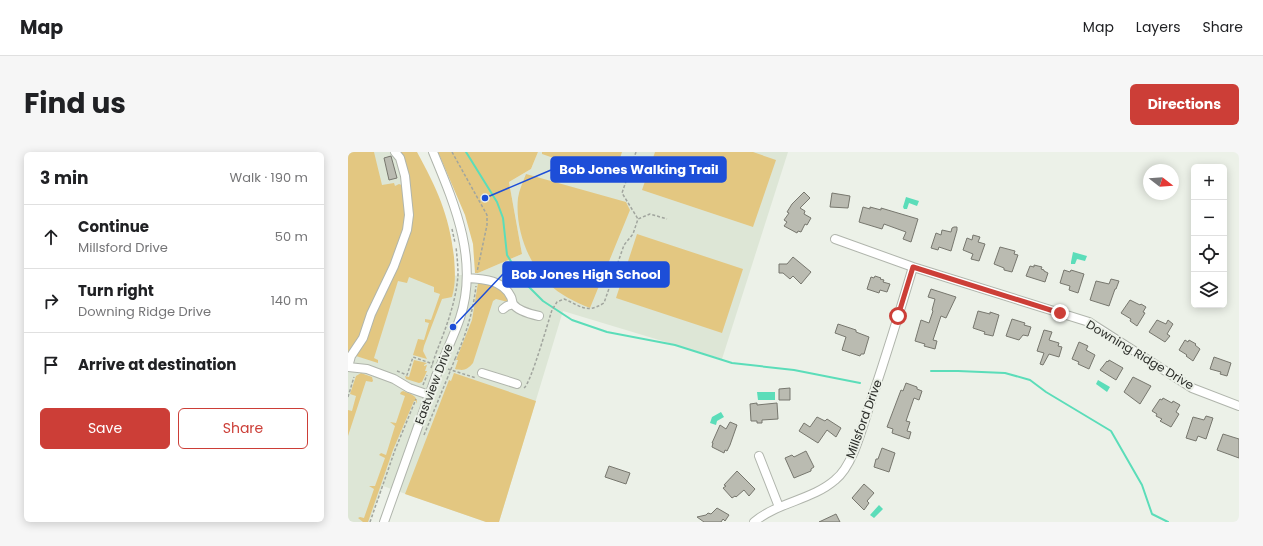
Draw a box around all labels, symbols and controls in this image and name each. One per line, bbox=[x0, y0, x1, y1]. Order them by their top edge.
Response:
text: Map bbox=[20, 14, 63, 41]
text: Map bbox=[1083, 17, 1114, 37]
text: Layers bbox=[1136, 17, 1180, 37]
text: Share bbox=[1202, 17, 1243, 37]
text: Find us bbox=[24, 84, 126, 123]
button: Directions bbox=[1130, 84, 1239, 125]
callout: Bob Jones Walking Trail bbox=[551, 157, 726, 182]
text: Bob Jones Walking Trail bbox=[559, 160, 719, 179]
north arrow bbox=[1143, 164, 1179, 200]
map controls bbox=[1191, 164, 1227, 308]
button: + bbox=[1191, 164, 1227, 200]
text: 3 min bbox=[40, 166, 88, 190]
text: Walk · 190 m bbox=[230, 168, 308, 187]
button: − bbox=[1191, 200, 1227, 236]
text: Continue bbox=[78, 216, 149, 237]
icon: ahead bbox=[40, 226, 62, 248]
text: 50 m bbox=[275, 227, 308, 246]
button: locate bbox=[1191, 236, 1227, 272]
text: Millsford Drive bbox=[78, 238, 168, 257]
callout: Bob Jones High School bbox=[503, 262, 669, 287]
text: Bob Jones High School bbox=[511, 265, 661, 284]
button: layers bbox=[1191, 272, 1227, 308]
text: Turn right bbox=[78, 280, 154, 301]
icon: right bbox=[40, 290, 62, 312]
text: 140 m bbox=[271, 291, 308, 310]
text: Downing Ridge Drive bbox=[78, 302, 211, 321]
route end bbox=[1051, 304, 1069, 322]
route start bbox=[889, 307, 907, 325]
street label: Downing Ridge Drive bbox=[1083, 316, 1197, 393]
street label: Eastview Drive bbox=[410, 341, 457, 427]
icon: arrive bbox=[40, 354, 62, 376]
text: Arrive at destination bbox=[78, 354, 236, 375]
street label: Millsford Drive bbox=[841, 377, 886, 461]
button: Save bbox=[40, 408, 170, 449]
button: Share bbox=[178, 408, 308, 449]

